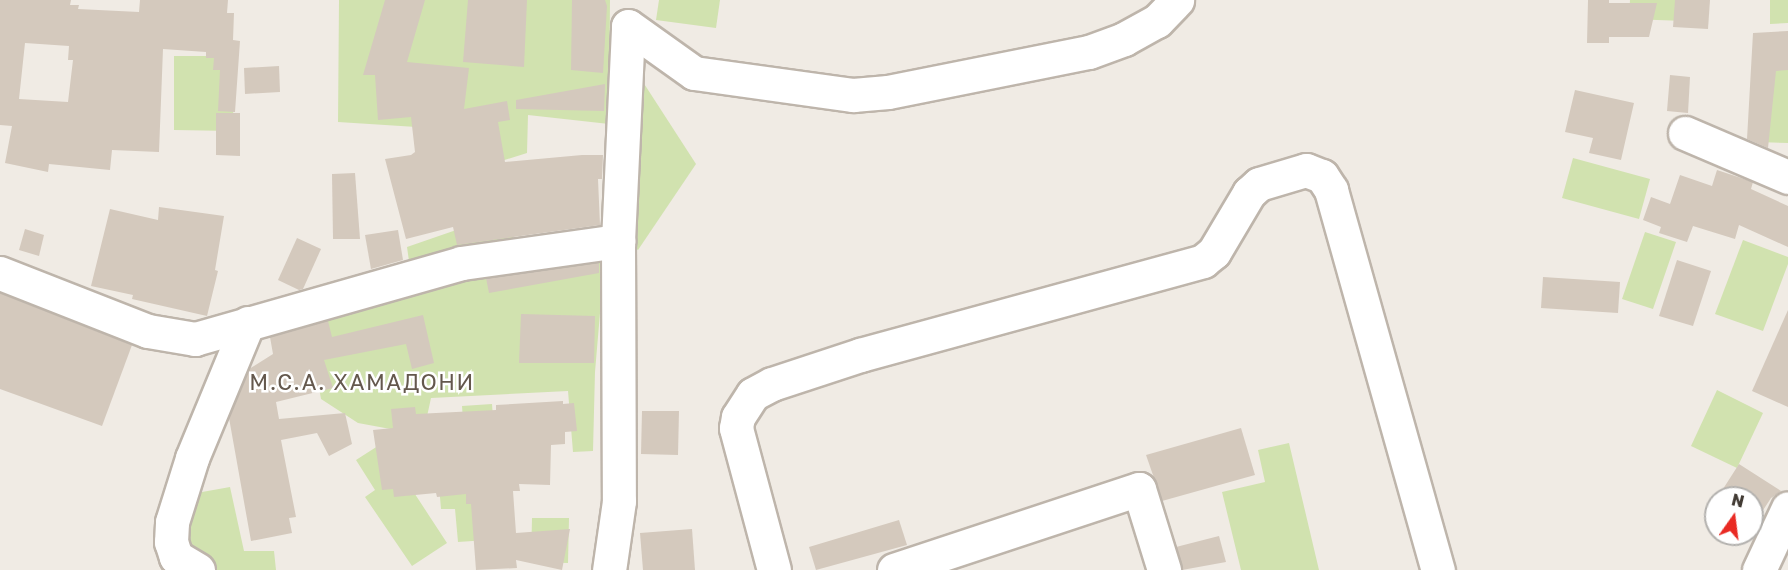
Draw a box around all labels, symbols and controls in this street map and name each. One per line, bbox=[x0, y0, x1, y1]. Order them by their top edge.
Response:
district label: М.С.А. ХАМАДОНИ bbox=[249, 369, 475, 395]
north arrow bbox=[1704, 486, 1764, 546]
text: N bbox=[1730, 489, 1746, 512]

